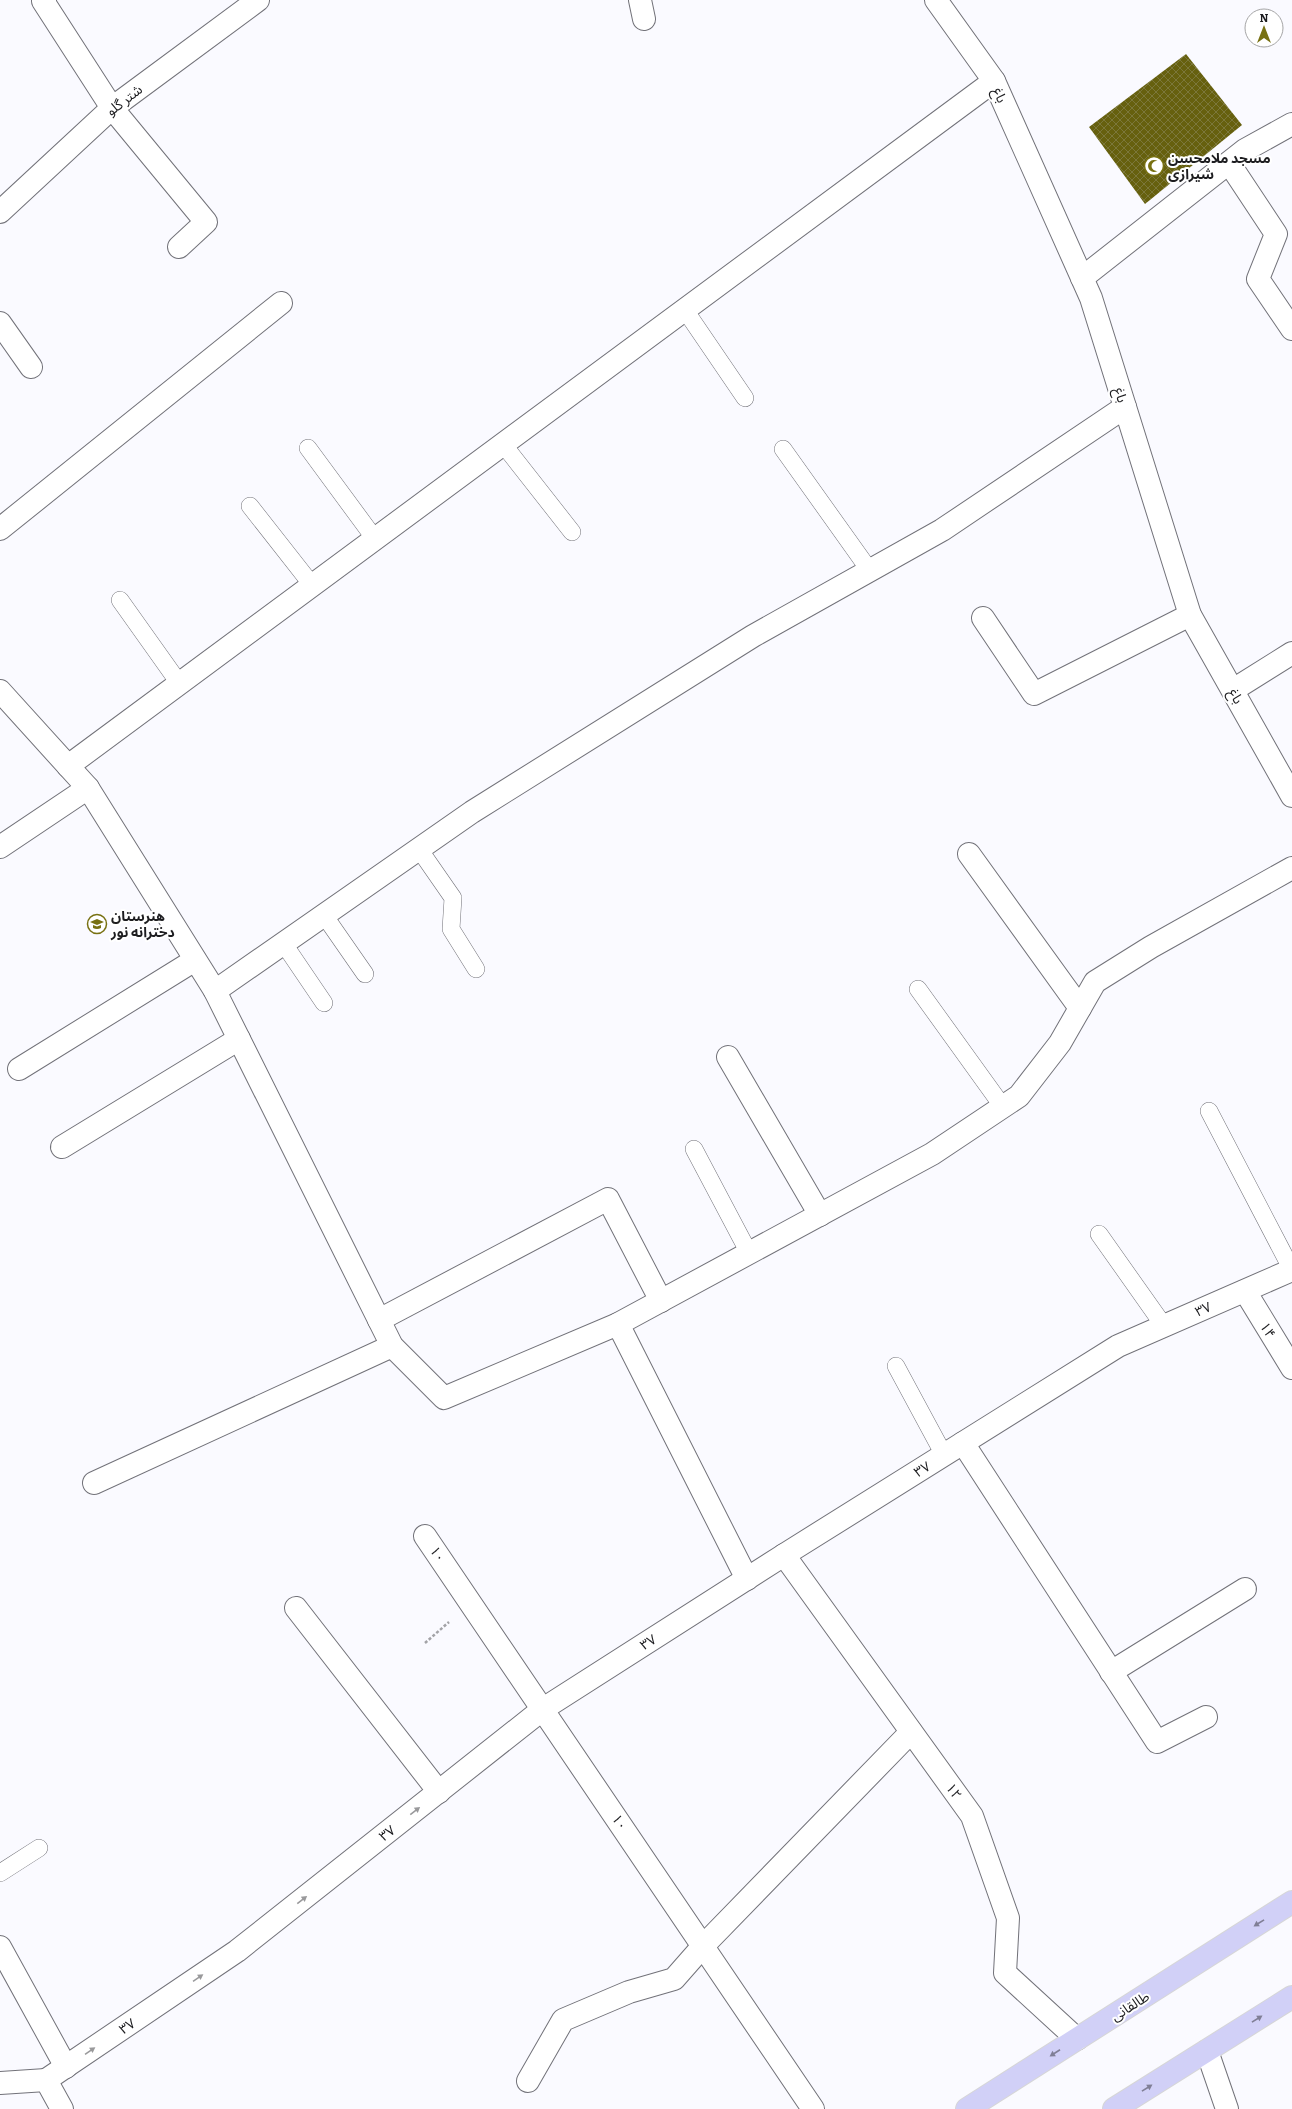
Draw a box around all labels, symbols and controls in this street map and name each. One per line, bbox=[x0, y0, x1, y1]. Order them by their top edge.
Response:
north arrow bbox=[1244, 8, 1284, 48]
text: N bbox=[1260, 12, 1269, 25]
street label: شتر گلو bbox=[103, 81, 146, 120]
street label: باغ bbox=[987, 85, 1010, 107]
place label: مسجد ملامحسن شیرازی bbox=[1168, 150, 1271, 183]
mosque icon: مسجد ملامحسن شیرازی bbox=[1143, 155, 1165, 177]
street label: باغ bbox=[1108, 386, 1131, 406]
street label: باغ bbox=[1223, 686, 1247, 708]
place label: هنرستان دخترانه نور bbox=[110, 908, 175, 941]
school or university icon: هنرستان دخترانه نور bbox=[86, 913, 108, 935]
street label: ۳۷ bbox=[1192, 1298, 1214, 1320]
street label: ۱۴ bbox=[1256, 1319, 1279, 1342]
street label: ۳۷ bbox=[911, 1458, 934, 1481]
street label: ۱۰ bbox=[426, 1543, 449, 1566]
street label: ۳۷ bbox=[637, 1631, 660, 1654]
street label: ۱۲ bbox=[942, 1780, 965, 1803]
one-way arrow bbox=[409, 1806, 420, 1815]
street label: ۱۰ bbox=[608, 1811, 631, 1834]
street label: ۳۷ bbox=[376, 1822, 399, 1845]
one-way arrow bbox=[296, 1896, 307, 1904]
one-way arrow bbox=[1253, 1920, 1265, 1927]
one-way arrow bbox=[192, 1974, 203, 1982]
street label: طالقانی bbox=[1108, 1988, 1153, 2025]
street label: ۳۷ bbox=[116, 2015, 139, 2038]
one-way arrow bbox=[1252, 2015, 1262, 2023]
one-way arrow bbox=[84, 2047, 96, 2054]
one-way arrow bbox=[1050, 2049, 1060, 2057]
one-way arrow bbox=[1141, 2085, 1153, 2092]

